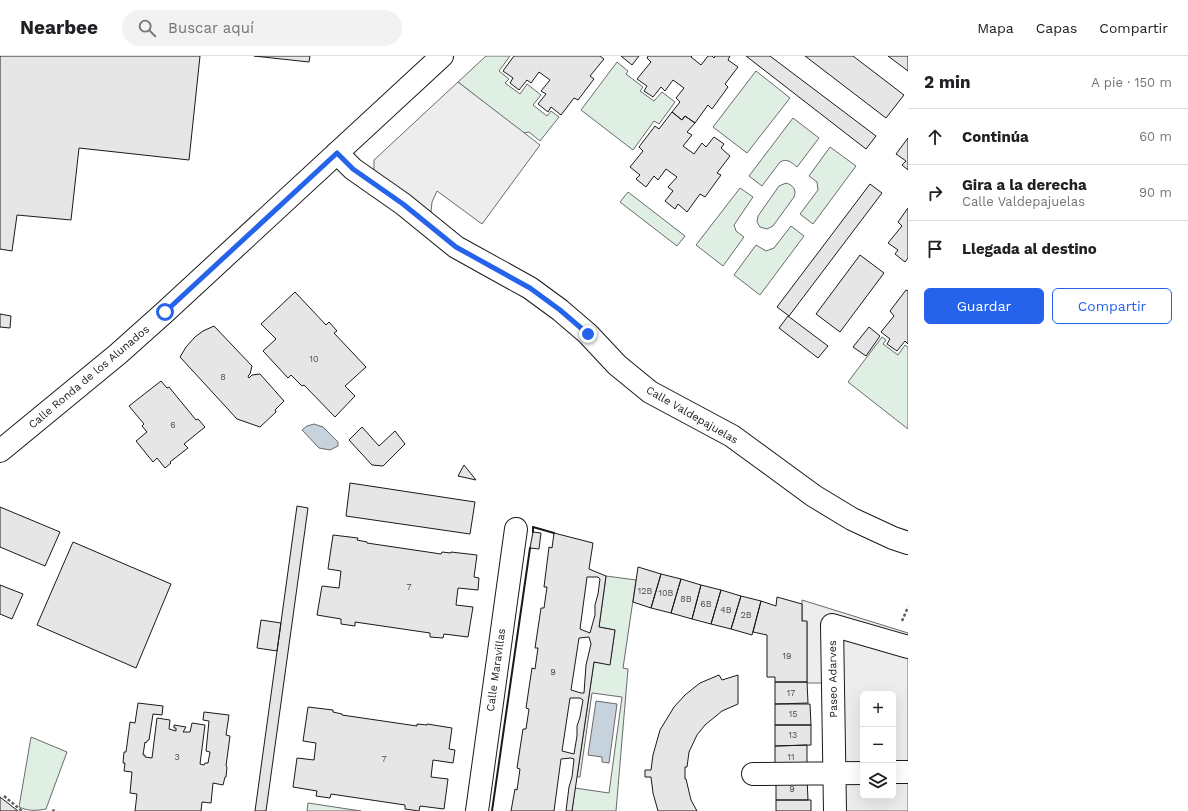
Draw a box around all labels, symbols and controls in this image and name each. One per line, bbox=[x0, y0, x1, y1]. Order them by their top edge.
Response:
search box bbox=[122, 10, 402, 46]
text: Nearbee bbox=[20, 16, 98, 39]
icon: search bbox=[136, 17, 158, 39]
text: Buscar aquí bbox=[168, 19, 254, 37]
text: Mapa bbox=[977, 20, 1014, 36]
text: Capas bbox=[1036, 20, 1077, 36]
text: Compartir bbox=[1099, 20, 1168, 36]
text: 2 min bbox=[924, 72, 970, 92]
text: A pie · 150 m bbox=[1091, 75, 1172, 90]
icon: ahead bbox=[924, 126, 946, 148]
text: Continúa bbox=[962, 128, 1029, 146]
text: 60 m bbox=[1139, 129, 1172, 144]
text: Gira a la derecha bbox=[962, 176, 1087, 194]
icon: right bbox=[924, 182, 946, 204]
text: 90 m bbox=[1139, 185, 1172, 200]
text: Calle Valdepajuelas bbox=[962, 194, 1085, 209]
icon: arrive bbox=[924, 238, 946, 260]
text: Llegada al destino bbox=[962, 240, 1097, 258]
button: Guardar bbox=[924, 288, 1044, 324]
button: Compartir bbox=[1052, 288, 1172, 324]
route start bbox=[156, 303, 174, 321]
street label: Calle Ronda de los Alunados bbox=[26, 323, 152, 431]
route end bbox=[579, 325, 597, 343]
house number: 10 bbox=[309, 354, 319, 364]
house number: 8 bbox=[220, 372, 226, 382]
street label: Calle Valdepajuelas bbox=[644, 383, 741, 447]
house number: 6 bbox=[170, 420, 176, 430]
house number: 7 bbox=[406, 582, 412, 592]
house number: 12B bbox=[638, 586, 652, 596]
house number: 10B bbox=[659, 588, 674, 598]
house number: 8B bbox=[680, 594, 692, 604]
house number: 6B bbox=[700, 599, 712, 609]
house number: 4B bbox=[720, 605, 732, 615]
house number: 2B bbox=[740, 610, 752, 620]
street label: Calle Maravillas bbox=[484, 627, 508, 712]
street label: Paseo Adarves bbox=[826, 640, 840, 718]
house number: 19 bbox=[782, 651, 792, 661]
house number: 9 bbox=[550, 667, 556, 677]
house number: 17 bbox=[787, 688, 795, 698]
map controls bbox=[860, 691, 896, 799]
button: + bbox=[860, 691, 896, 727]
house number: 15 bbox=[789, 709, 797, 719]
button: − bbox=[860, 727, 896, 763]
house number: 13 bbox=[789, 730, 797, 740]
house number: 3 bbox=[174, 752, 180, 762]
house number: 11 bbox=[787, 752, 795, 762]
house number: 7 bbox=[381, 754, 387, 764]
button: layers bbox=[860, 763, 896, 799]
house number: 9 bbox=[789, 784, 795, 794]

